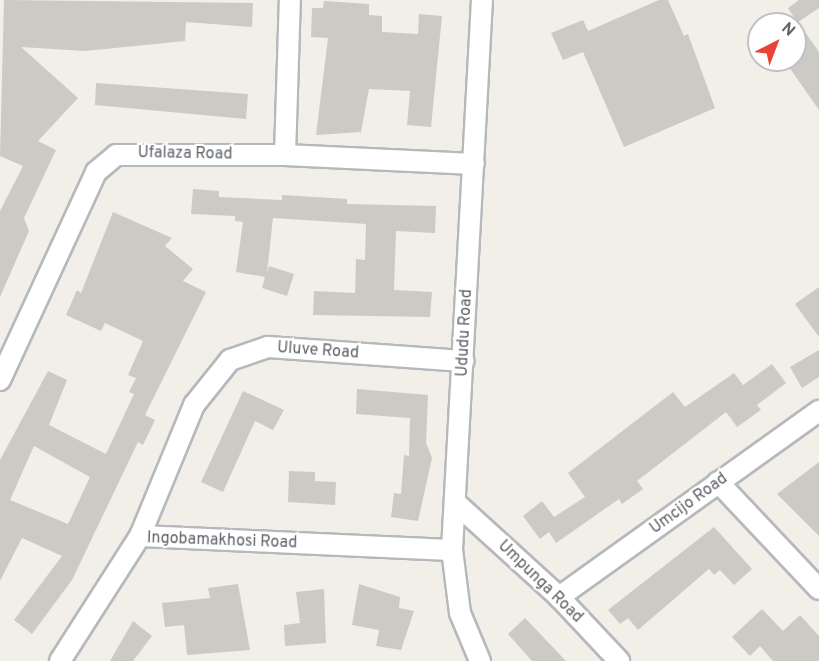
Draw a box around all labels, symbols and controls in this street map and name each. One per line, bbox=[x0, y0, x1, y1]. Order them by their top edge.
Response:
north arrow bbox=[747, 12, 807, 72]
text: N bbox=[777, 19, 799, 41]
street label: Ufalaza Road bbox=[138, 144, 232, 164]
street label: Ududu Road bbox=[453, 289, 477, 377]
street label: Uluve Road bbox=[276, 339, 360, 363]
street label: Umcijo Road bbox=[646, 469, 732, 539]
street label: Ingobamakhosi Road bbox=[147, 529, 297, 553]
street label: Umpunga Road bbox=[494, 537, 586, 627]

